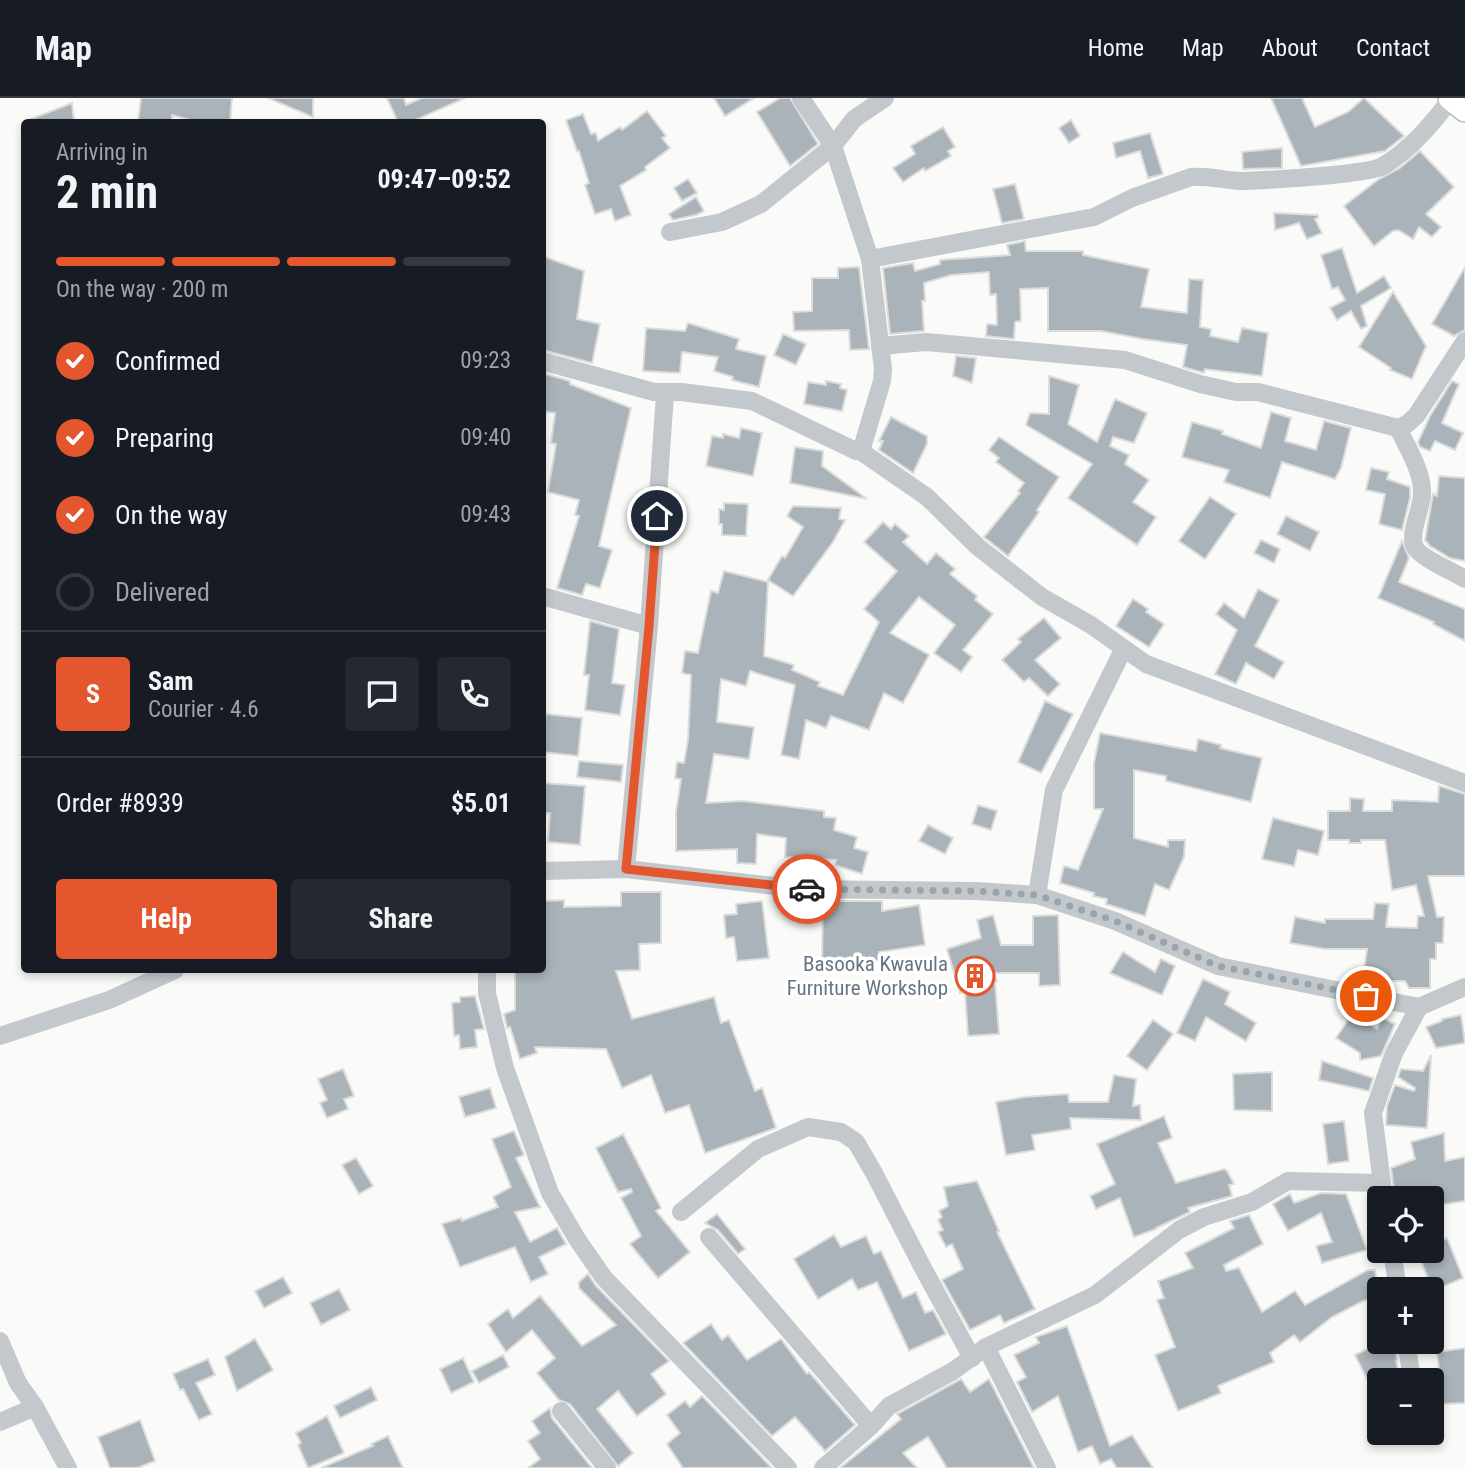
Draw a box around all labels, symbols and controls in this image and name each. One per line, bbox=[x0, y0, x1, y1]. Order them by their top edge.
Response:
text: Map bbox=[35, 29, 92, 68]
text: Home bbox=[1088, 34, 1144, 62]
text: Map bbox=[1182, 34, 1224, 62]
text: About bbox=[1262, 34, 1318, 62]
text: Contact bbox=[1356, 34, 1430, 62]
text: Arriving in bbox=[56, 139, 148, 166]
text: 09:47–09:52 bbox=[377, 164, 511, 194]
text: 2 min bbox=[56, 165, 158, 219]
text: On the way · 200 m bbox=[56, 276, 228, 303]
icon: check bbox=[56, 342, 94, 380]
text: Confirmed bbox=[115, 346, 221, 376]
text: 09:23 bbox=[460, 347, 511, 374]
icon: check bbox=[56, 419, 94, 457]
text: Preparing bbox=[115, 423, 214, 453]
text: 09:40 bbox=[460, 424, 511, 451]
pin bbox=[627, 486, 687, 546]
icon: check bbox=[56, 496, 94, 534]
icon: home bbox=[638, 497, 676, 535]
text: On the way bbox=[115, 500, 228, 530]
text: 09:43 bbox=[460, 501, 511, 528]
text: Delivered bbox=[115, 577, 210, 607]
button: chat bbox=[345, 657, 419, 731]
button: phone bbox=[437, 657, 511, 731]
text: Sam bbox=[148, 666, 194, 696]
text: S bbox=[86, 679, 100, 709]
text: Courier · 4.6 bbox=[148, 696, 259, 723]
text: Order #8939 bbox=[56, 788, 184, 818]
text: $5.01 bbox=[451, 788, 511, 818]
courier bbox=[772, 854, 842, 924]
icon: car bbox=[788, 870, 826, 908]
button: Help bbox=[56, 879, 277, 959]
button: Share bbox=[291, 879, 511, 959]
place label: Basooka Kwavula Furniture Workshop bbox=[787, 952, 948, 1000]
building icon: Basooka Kwavula Furniture Workshop bbox=[954, 955, 996, 997]
pin bbox=[1336, 966, 1396, 1026]
icon: bag bbox=[1347, 977, 1385, 1015]
map controls bbox=[1367, 1186, 1444, 1445]
button: locate bbox=[1367, 1186, 1444, 1263]
button: + bbox=[1367, 1277, 1444, 1354]
button: − bbox=[1367, 1368, 1444, 1445]

